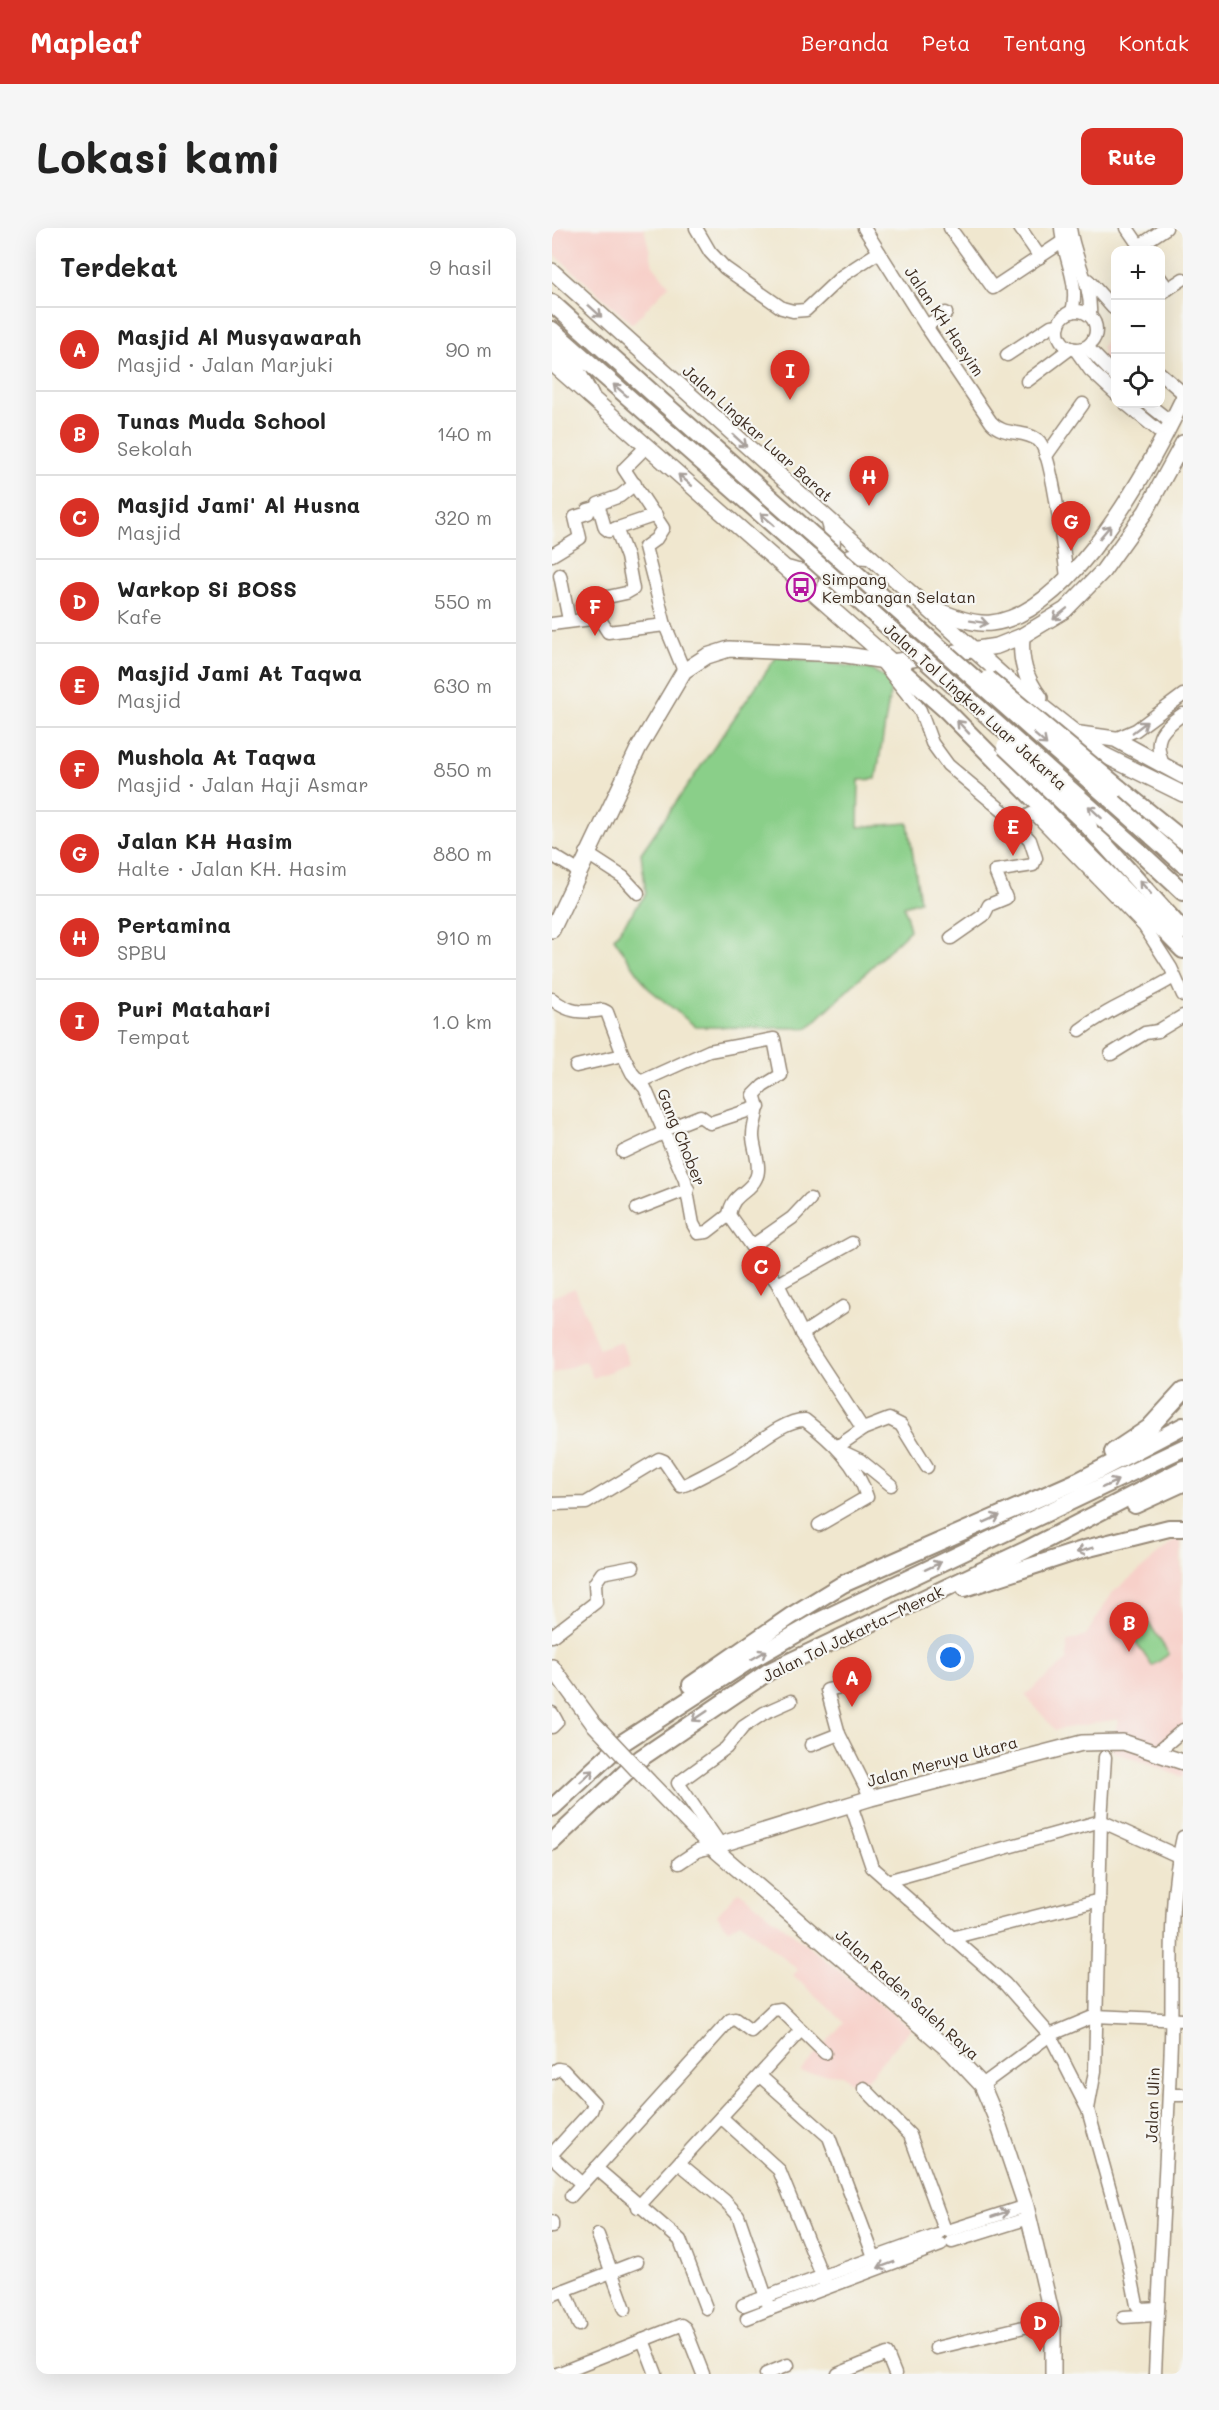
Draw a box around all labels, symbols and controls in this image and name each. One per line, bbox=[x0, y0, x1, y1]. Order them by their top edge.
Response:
text: Mapleaf bbox=[30, 24, 141, 60]
text: Beranda bbox=[801, 29, 889, 56]
text: Peta bbox=[922, 29, 970, 56]
text: Tentang bbox=[1003, 29, 1086, 56]
text: Kontak bbox=[1119, 29, 1189, 56]
button: Rute bbox=[1081, 128, 1183, 185]
text: Lokasi kami bbox=[36, 129, 281, 184]
map controls bbox=[1111, 246, 1165, 408]
button: + bbox=[1111, 246, 1165, 300]
text: Terdekat bbox=[60, 250, 178, 284]
text: 9 hasil bbox=[429, 254, 492, 280]
street label: Jalan KH Hasyim bbox=[900, 262, 990, 380]
button: − bbox=[1111, 300, 1165, 354]
one-way arrow bbox=[588, 304, 603, 318]
text: Masjid Al Musyawarah bbox=[117, 322, 361, 351]
text: A bbox=[73, 336, 86, 362]
text: 90 m bbox=[446, 336, 492, 362]
pin: I bbox=[770, 350, 810, 400]
text: Masjid · Jalan Marjuki bbox=[117, 351, 333, 377]
button: locate bbox=[1111, 354, 1165, 408]
street label: Jalan Lingkar Luar Barat bbox=[679, 360, 837, 506]
one-way arrow bbox=[613, 383, 628, 397]
text: Tunas Muda School bbox=[117, 406, 326, 435]
text: B bbox=[73, 420, 86, 446]
text: 140 m bbox=[437, 420, 492, 446]
one-way arrow bbox=[733, 434, 748, 448]
text: Sekolah bbox=[117, 435, 192, 461]
pin: H bbox=[850, 456, 888, 506]
one-way arrow bbox=[677, 474, 693, 487]
text: Masjid Jami' Al Husna bbox=[117, 490, 360, 519]
pin: G bbox=[1052, 502, 1090, 551]
text: C bbox=[72, 504, 87, 530]
text: 320 m bbox=[434, 504, 492, 530]
one-way arrow bbox=[760, 512, 775, 526]
text: Masjid bbox=[117, 519, 181, 545]
one-way arrow bbox=[1098, 525, 1111, 541]
place label: Simpang Kembangan Selatan bbox=[822, 568, 975, 607]
bus stop icon: Simpang Kembangan Selatan bbox=[785, 571, 817, 603]
text: Warkop Si BOSS bbox=[117, 574, 297, 603]
pin: F bbox=[576, 586, 615, 636]
text: D bbox=[72, 588, 87, 614]
text: 550 m bbox=[434, 588, 492, 614]
text: Kafe bbox=[117, 603, 162, 629]
one-way arrow bbox=[1052, 607, 1068, 620]
one-way arrow bbox=[969, 616, 989, 627]
street label: Jalan Tol Lingkar Luar Jakarta bbox=[880, 618, 1072, 794]
text: Masjid Jami At Taqwa bbox=[117, 658, 362, 687]
text: E bbox=[73, 672, 86, 698]
text: 630 m bbox=[434, 672, 492, 698]
text: Masjid bbox=[117, 687, 181, 713]
one-way arrow bbox=[956, 720, 970, 735]
one-way arrow bbox=[1132, 720, 1148, 733]
one-way arrow bbox=[1032, 732, 1047, 746]
text: Mushola At Taqwa bbox=[117, 742, 316, 771]
text: F bbox=[73, 756, 86, 782]
text: 850 m bbox=[434, 756, 492, 782]
text: Masjid · Jalan Haji Asmar bbox=[117, 771, 369, 797]
one-way arrow bbox=[1088, 805, 1103, 819]
pin: E bbox=[994, 806, 1032, 856]
text: Jalan KH Hasim bbox=[117, 826, 292, 855]
text: G bbox=[72, 840, 87, 866]
text: 880 m bbox=[433, 840, 492, 866]
text: Halte · Jalan KH. Hasim bbox=[117, 855, 347, 881]
one-way arrow bbox=[1138, 879, 1151, 895]
text: Pertamina bbox=[117, 910, 231, 939]
text: H bbox=[71, 924, 88, 950]
text: 910 m bbox=[437, 924, 492, 950]
text: SPBU bbox=[117, 939, 166, 965]
text: Puri Matahari bbox=[117, 994, 271, 1023]
text: I bbox=[74, 1008, 85, 1034]
text: 1.0 km bbox=[432, 1008, 492, 1034]
text: Tempat bbox=[117, 1023, 190, 1049]
street label: Gang Chober bbox=[653, 1085, 711, 1189]
pin: C bbox=[742, 1246, 780, 1296]
one-way arrow bbox=[1100, 1477, 1118, 1489]
one-way arrow bbox=[983, 1513, 1001, 1524]
one-way arrow bbox=[1076, 1544, 1095, 1556]
one-way arrow bbox=[923, 1560, 941, 1572]
street label: Jalan Tol Jakarta–Merak bbox=[759, 1580, 947, 1686]
pin: B bbox=[1110, 1602, 1148, 1652]
your location bbox=[936, 1643, 965, 1672]
one-way arrow bbox=[750, 1648, 767, 1660]
pin: A bbox=[832, 1658, 872, 1707]
one-way arrow bbox=[693, 1710, 709, 1722]
street label: Jalan Meruya Utara bbox=[864, 1731, 1020, 1791]
one-way arrow bbox=[579, 1769, 594, 1783]
street label: Jalan Raden Saleh Raya bbox=[832, 1924, 984, 2064]
street label: Jalan Ulin bbox=[1140, 2067, 1164, 2143]
one-way arrow bbox=[990, 2208, 1009, 2219]
one-way arrow bbox=[877, 2261, 896, 2272]
pin: D bbox=[1020, 2302, 1060, 2352]

